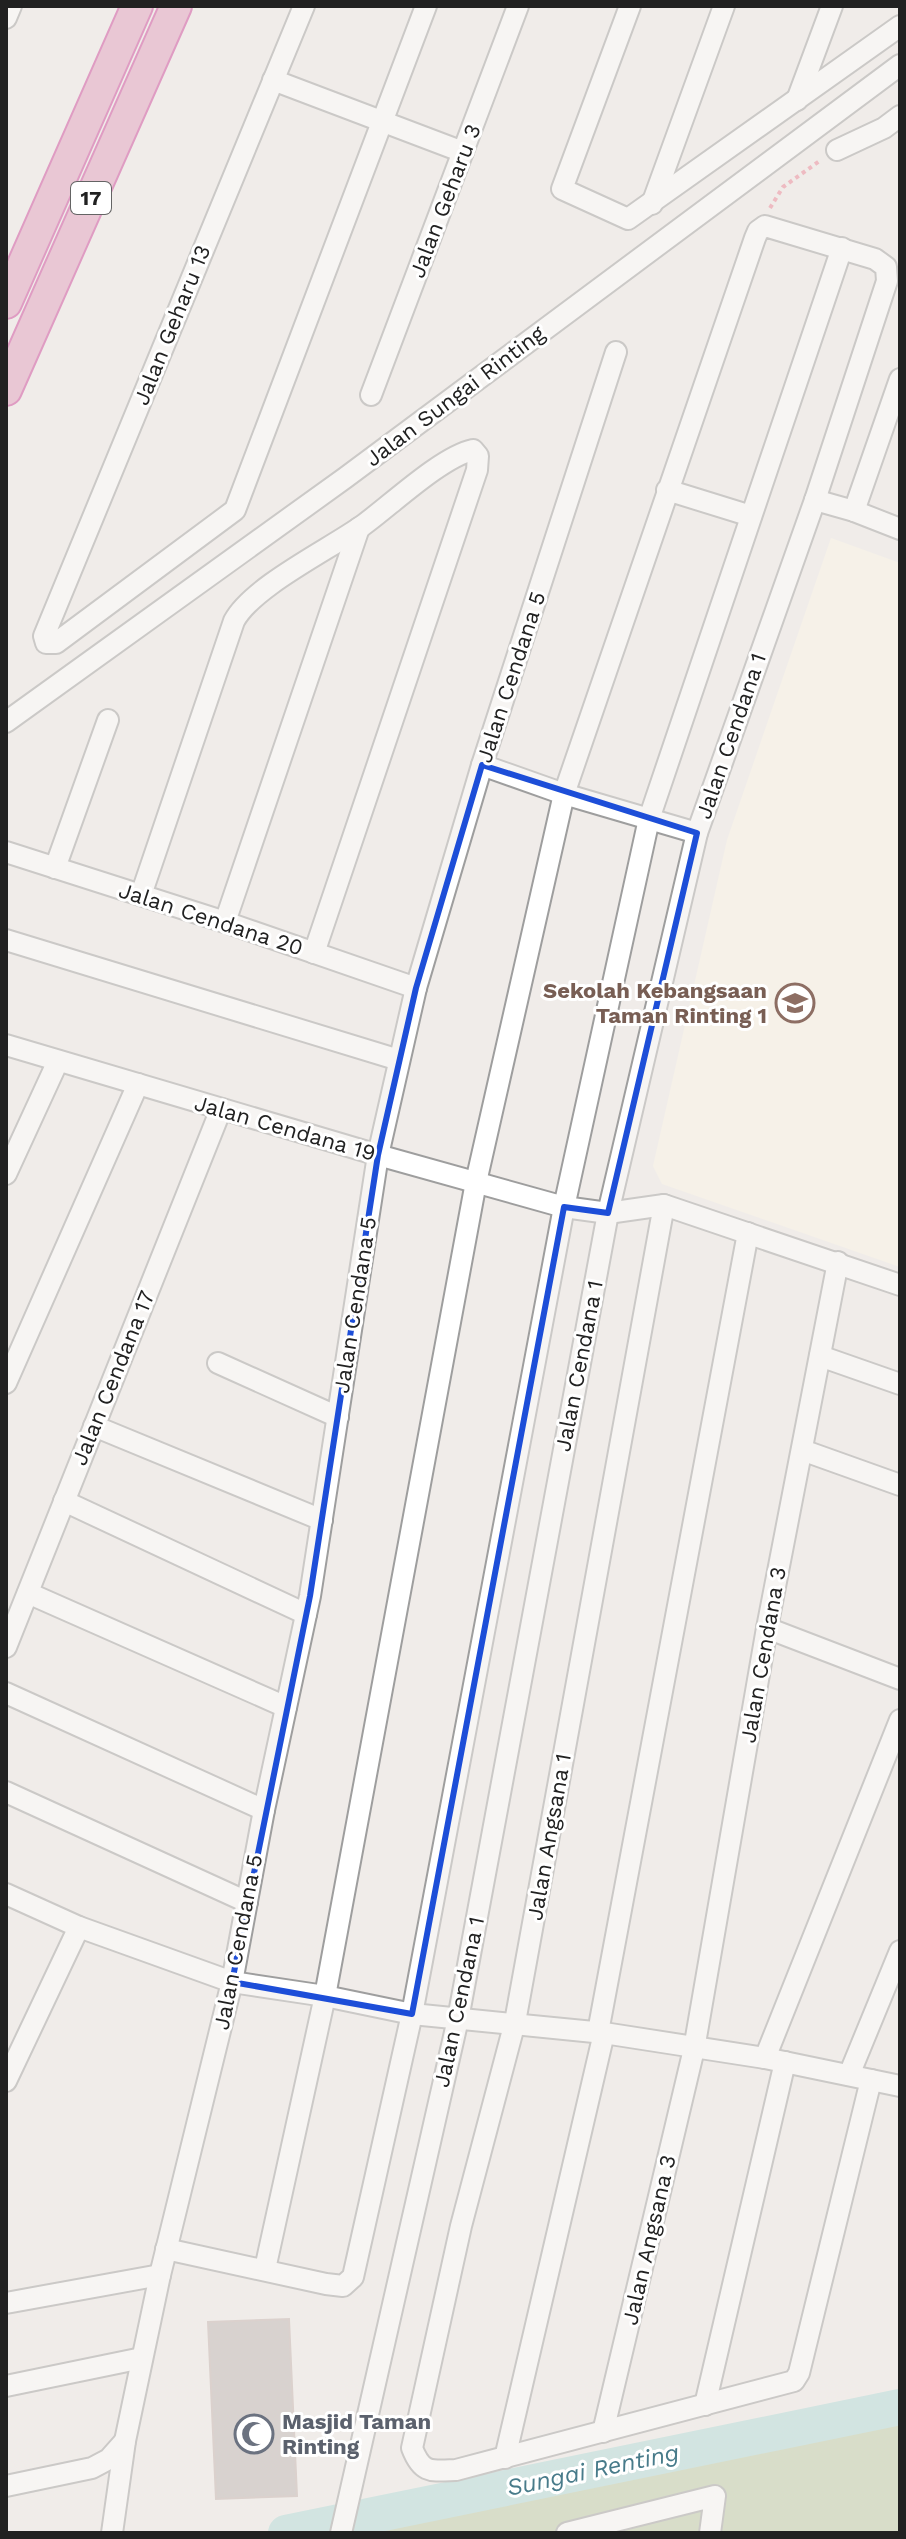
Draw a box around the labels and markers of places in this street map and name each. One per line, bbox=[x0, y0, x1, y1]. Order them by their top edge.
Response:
place label: Sekolah Kebangsaan Taman Rinting 1 bbox=[543, 978, 767, 1028]
school or university icon: Sekolah Kebangsaan Taman Rinting 1 bbox=[774, 982, 816, 1024]
place label: Masjid Taman Rinting bbox=[282, 2409, 431, 2459]
mosque icon: Masjid Taman Rinting bbox=[233, 2413, 275, 2455]

